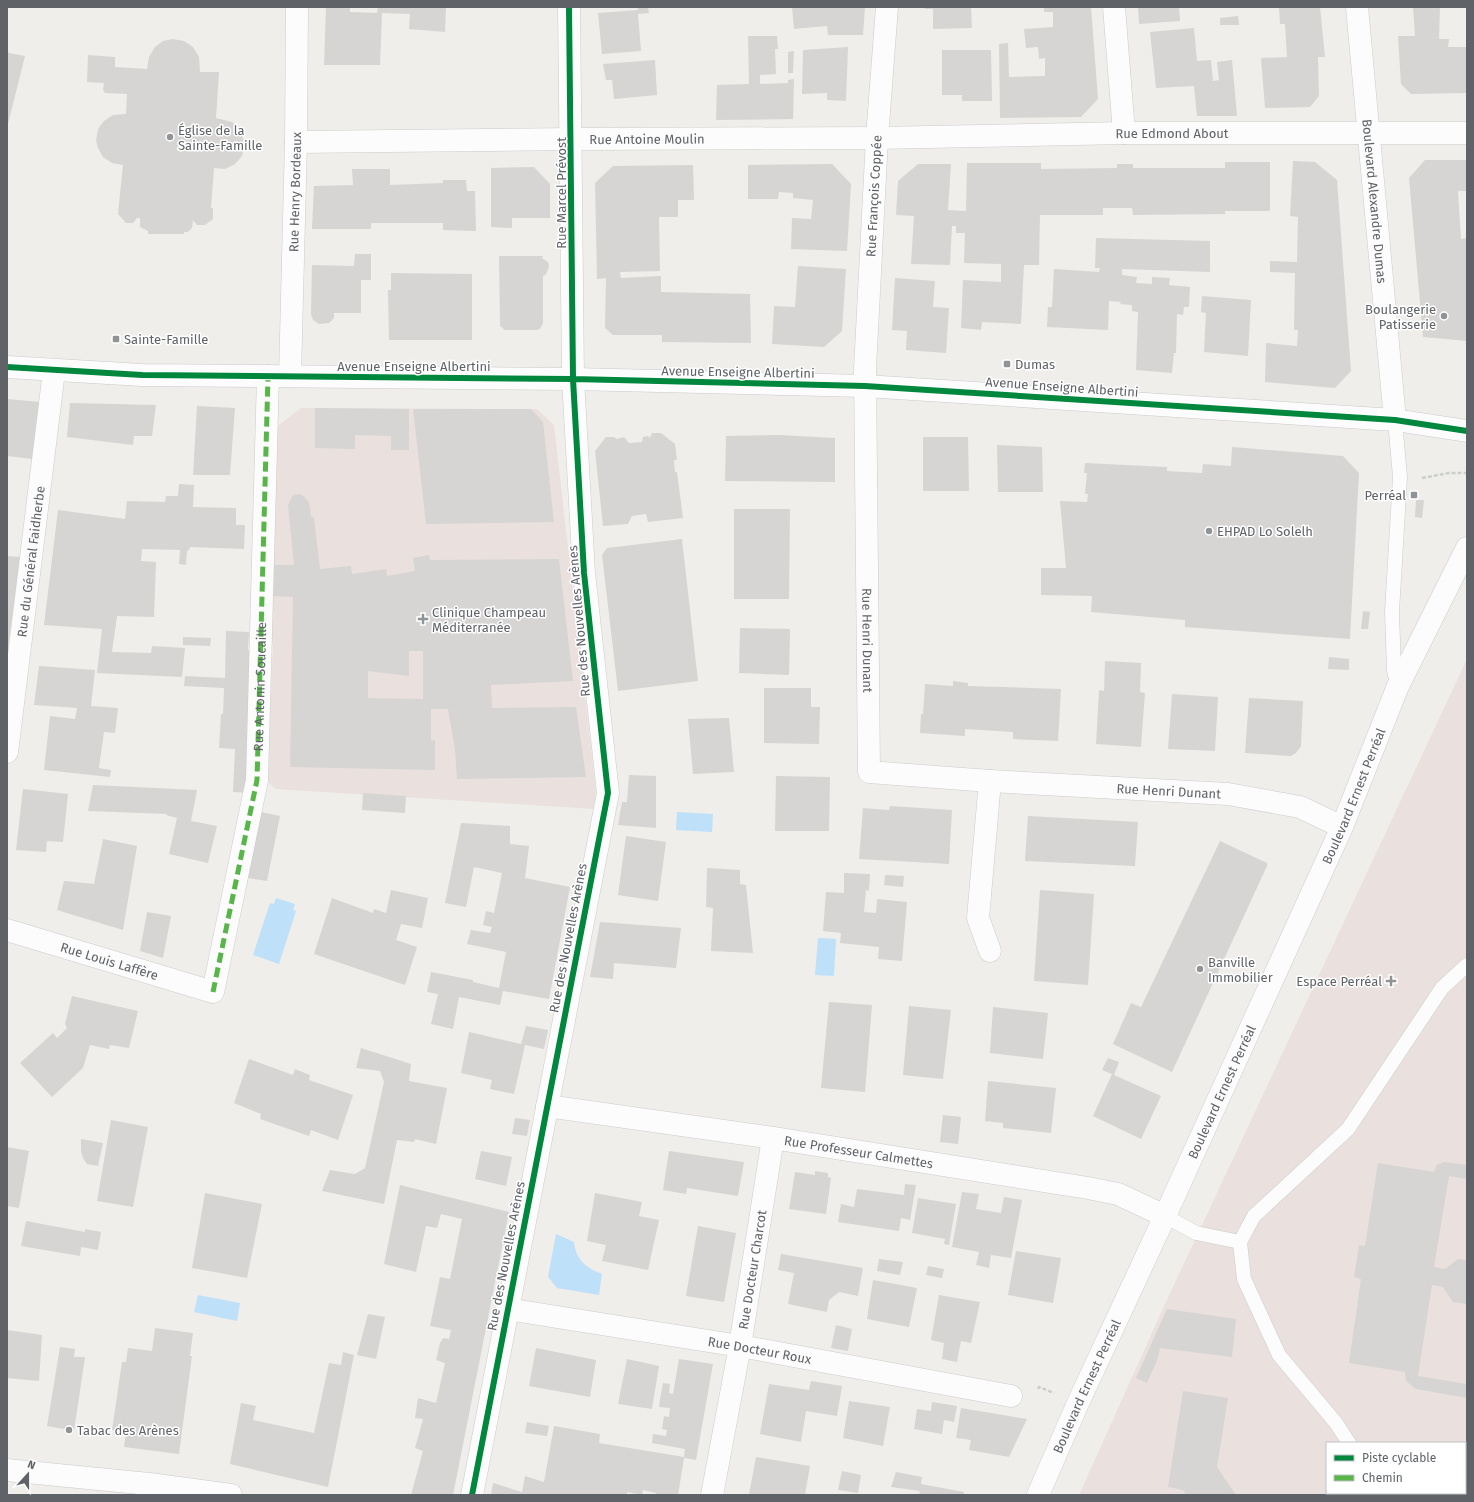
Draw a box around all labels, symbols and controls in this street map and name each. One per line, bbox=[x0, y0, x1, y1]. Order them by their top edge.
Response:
street label: Boulevard Alexandre Dumas bbox=[1360, 118, 1390, 284]
place label: Église de la Sainte-Famille bbox=[178, 123, 262, 153]
street label: Rue Edmond About bbox=[1115, 126, 1229, 141]
street label: Rue Henry Bordeaux bbox=[286, 131, 304, 252]
street label: Rue Antoine Moulin bbox=[589, 131, 705, 146]
marker: Église de la Sainte-Famille bbox=[165, 132, 175, 142]
street label: Rue François Coppée bbox=[863, 135, 885, 257]
street label: Rue Marcel Prévost bbox=[554, 137, 569, 249]
place label: Boulangerie Patisserie bbox=[1365, 302, 1436, 332]
marker: Boulangerie Patisserie bbox=[1439, 311, 1449, 321]
place label: Sainte-Famille bbox=[124, 332, 208, 347]
marker: Sainte-Famille bbox=[111, 334, 121, 344]
place label: Dumas bbox=[1015, 357, 1055, 372]
street label: Avenue Enseigne Albertini bbox=[337, 359, 491, 374]
marker: Dumas bbox=[1002, 359, 1012, 369]
street label: Avenue Enseigne Albertini bbox=[661, 363, 815, 381]
street label: Avenue Enseigne Albertini bbox=[985, 374, 1139, 400]
street label: Rue du Général Faidherbe bbox=[14, 485, 47, 638]
place label: Perréal bbox=[1364, 488, 1406, 503]
marker: Perréal bbox=[1409, 490, 1419, 500]
place label: EHPAD Lo Solelh bbox=[1217, 524, 1313, 539]
marker: EHPAD Lo Solelh bbox=[1204, 526, 1214, 536]
street label: Rue des Nouvelles Arènes bbox=[565, 545, 593, 697]
street label: Rue Henri Dunant bbox=[860, 588, 876, 693]
place label: Clinique Champeau Méditerranée bbox=[432, 605, 546, 635]
marker: Clinique Champeau Méditerranée bbox=[417, 613, 429, 625]
street label: Rue Antonin Soucaille bbox=[250, 622, 269, 752]
street label: Boulevard Ernest Perréal bbox=[1319, 726, 1388, 866]
street label: Rue Henri Dunant bbox=[1116, 780, 1222, 801]
street label: Rue des Nouvelles Arènes bbox=[546, 862, 590, 1014]
street label: Rue Louis Laffère bbox=[59, 939, 160, 983]
place label: Banville Immobilier bbox=[1208, 955, 1273, 985]
marker: Banville Immobilier bbox=[1195, 964, 1205, 974]
place label: Espace Perréal bbox=[1296, 974, 1382, 989]
marker: Espace Perréal bbox=[1385, 975, 1397, 987]
street label: Boulevard Ernest Perréal bbox=[1185, 1022, 1259, 1161]
street label: Rue Professeur Calmettes bbox=[783, 1132, 934, 1171]
street label: Rue des Nouvelles Arènes bbox=[484, 1180, 528, 1332]
street label: Rue Docteur Charcot bbox=[735, 1209, 769, 1330]
street label: Boulevard Ernest Perréal bbox=[1050, 1317, 1123, 1456]
street label: Rue Docteur Roux bbox=[707, 1334, 813, 1367]
place label: Tabac des Arènes bbox=[77, 1423, 179, 1438]
marker: Tabac des Arènes bbox=[64, 1425, 74, 1435]
legend bbox=[1326, 1442, 1466, 1494]
text: Piste cyclable bbox=[1362, 1451, 1436, 1465]
north arrow bbox=[8, 1454, 48, 1494]
text: N bbox=[26, 1458, 37, 1473]
text: Chemin bbox=[1362, 1471, 1403, 1485]

